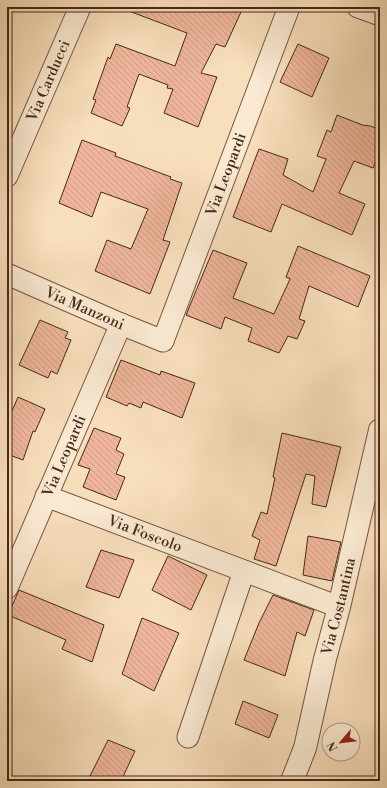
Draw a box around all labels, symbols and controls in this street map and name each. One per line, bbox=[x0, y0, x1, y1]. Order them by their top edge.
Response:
street label: Via Carducci bbox=[22, 37, 74, 125]
street label: Via Leopardi bbox=[201, 130, 250, 220]
street label: Via Manzoni bbox=[41, 282, 127, 334]
street label: Via Leopardi bbox=[38, 412, 90, 501]
street label: Via Foscolo bbox=[104, 510, 185, 556]
street label: Via Costantina bbox=[317, 555, 360, 658]
north arrow bbox=[321, 722, 361, 762]
text: N bbox=[325, 739, 341, 753]

